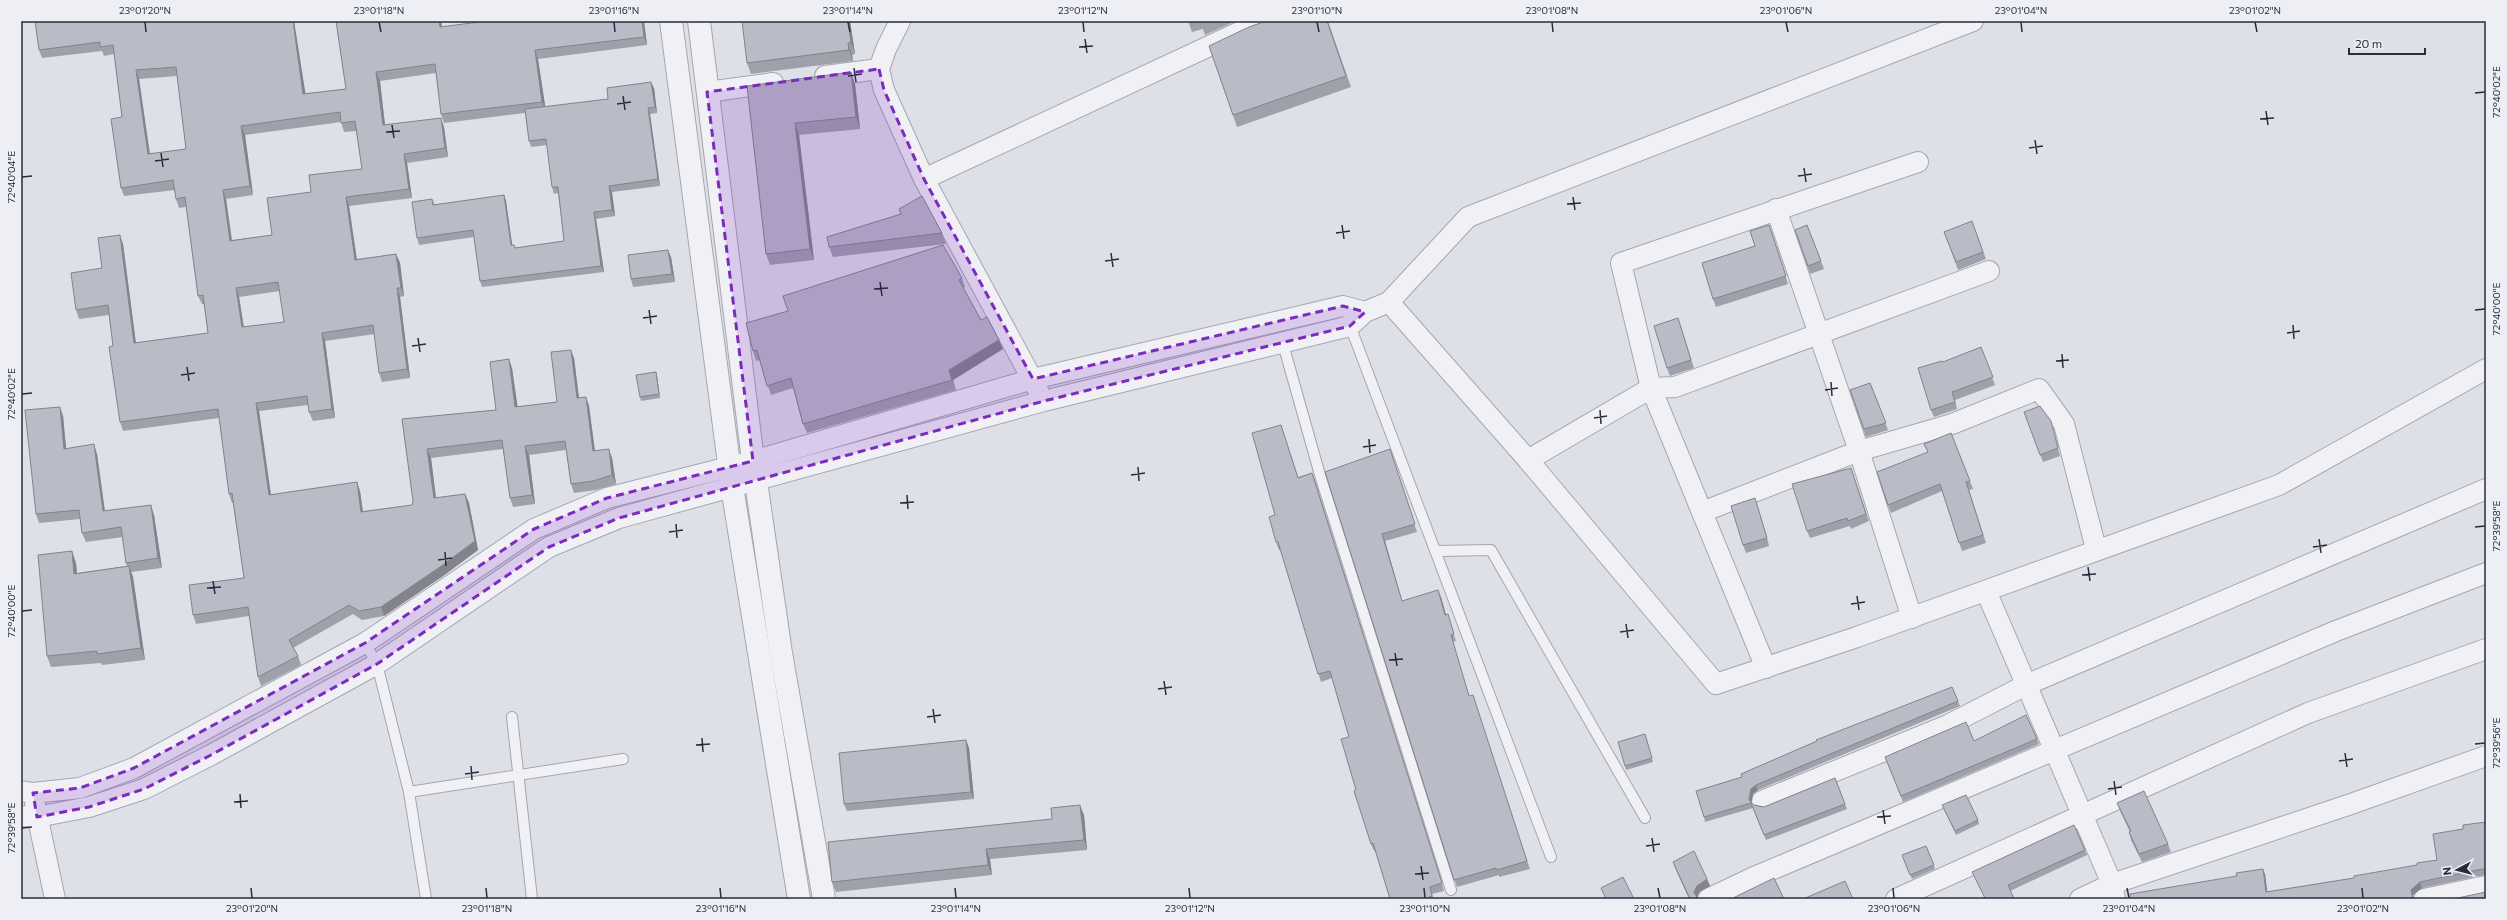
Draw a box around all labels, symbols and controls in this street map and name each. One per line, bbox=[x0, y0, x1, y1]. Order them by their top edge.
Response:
text: 23°01'20"N bbox=[119, 4, 171, 16]
text: 23°01'18"N bbox=[354, 4, 404, 16]
text: 23°01'16"N bbox=[589, 4, 639, 16]
text: 23°01'14"N bbox=[823, 4, 873, 16]
text: 23°01'12"N bbox=[1058, 4, 1108, 16]
text: 23°01'10"N bbox=[1292, 4, 1342, 16]
text: 23°01'08"N bbox=[1526, 4, 1578, 16]
text: 23°01'06"N bbox=[1760, 4, 1812, 16]
text: 23°01'04"N bbox=[1995, 4, 2047, 16]
text: 23°01'02"N bbox=[2229, 4, 2281, 16]
scale bar bbox=[2349, 30, 2425, 56]
text: 20 m bbox=[2355, 36, 2382, 50]
text: 72°40'02"E bbox=[2490, 66, 2502, 118]
text: 72°40'04"E bbox=[5, 151, 17, 203]
text: 72°40'00"E bbox=[2490, 283, 2502, 335]
text: 72°40'02"E bbox=[5, 368, 17, 420]
text: 72°39'58"E bbox=[2490, 501, 2502, 551]
text: 72°40'00"E bbox=[5, 585, 17, 637]
text: 72°39'56"E bbox=[2490, 718, 2502, 768]
text: 72°39'58"E bbox=[5, 803, 17, 853]
north arrow bbox=[2437, 850, 2477, 890]
text: N bbox=[2440, 866, 2454, 876]
text: 23°01'20"N bbox=[226, 902, 278, 914]
text: 23°01'18"N bbox=[462, 902, 512, 914]
text: 23°01'16"N bbox=[696, 902, 746, 914]
text: 23°01'14"N bbox=[931, 902, 981, 914]
text: 23°01'12"N bbox=[1165, 902, 1215, 914]
text: 23°01'10"N bbox=[1400, 902, 1450, 914]
text: 23°01'08"N bbox=[1634, 902, 1686, 914]
text: 23°01'06"N bbox=[1868, 902, 1920, 914]
text: 23°01'04"N bbox=[2103, 902, 2155, 914]
text: 23°01'02"N bbox=[2337, 902, 2389, 914]

